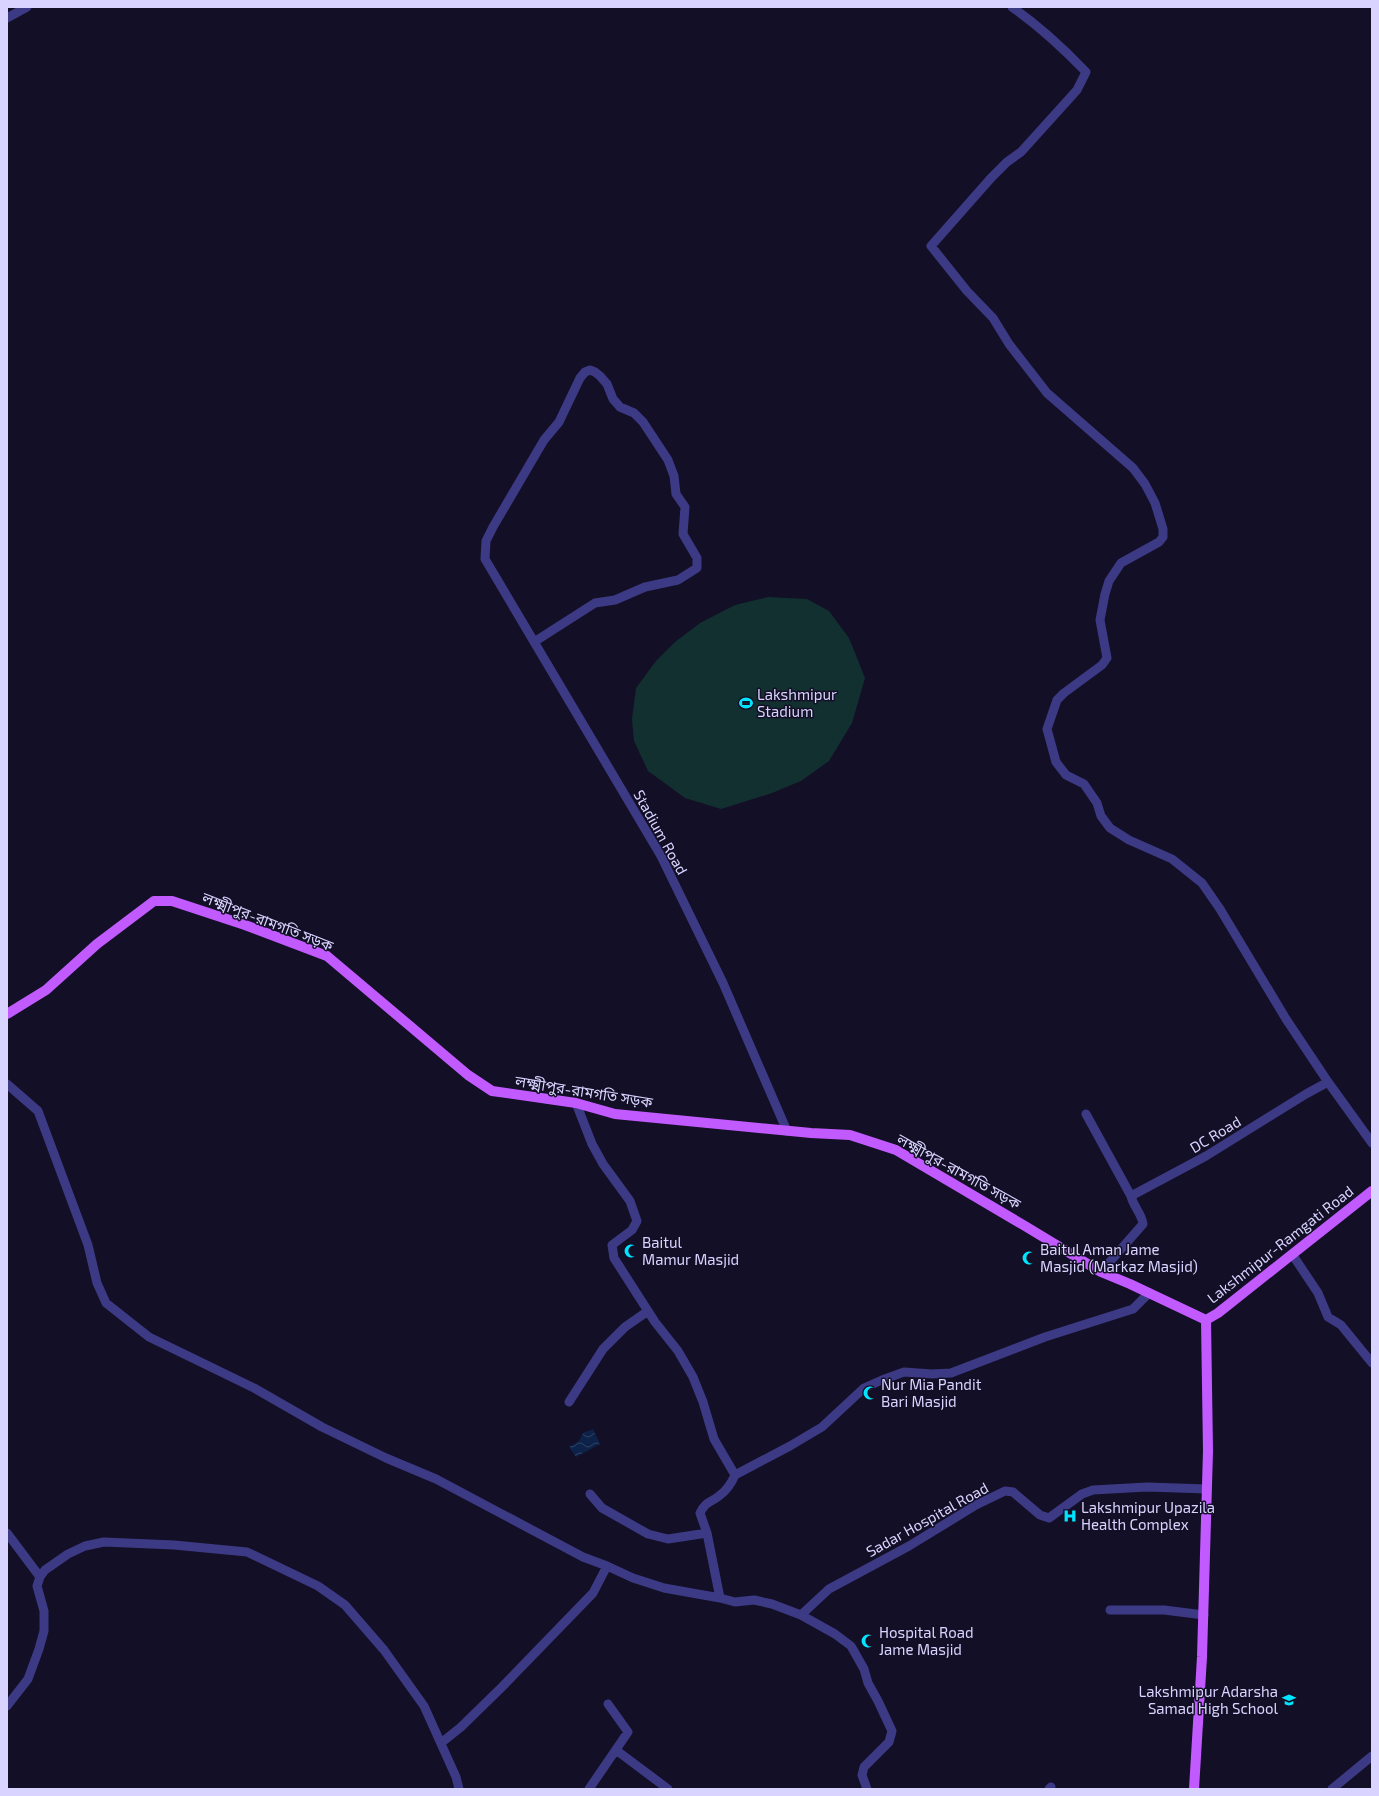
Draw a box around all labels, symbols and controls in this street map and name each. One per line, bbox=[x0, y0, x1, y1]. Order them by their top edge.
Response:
place label: Lakshmipur Stadium bbox=[757, 685, 837, 720]
sports icon: Lakshmipur Stadium bbox=[738, 695, 754, 711]
street label: Stadium Road bbox=[630, 786, 692, 878]
street label: লক্ষ্মীপুর-রামগতি সড়ক bbox=[199, 887, 337, 956]
street label: লক্ষ্মীপুর-রামগতি সড়ক bbox=[513, 1071, 655, 1112]
street label: DC Road bbox=[1186, 1112, 1244, 1156]
street label: লক্ষ্মীপুর-রামগতি সড়ক bbox=[893, 1129, 1025, 1214]
street label: Lakshmipur-Ramgati Road bbox=[1203, 1181, 1357, 1307]
place label: Baitul Mamur Masjid bbox=[642, 1233, 739, 1269]
place label: Baitul Aman Jame Masjid (Markaz Masjid) bbox=[1040, 1240, 1198, 1276]
mosque icon: Baitul Mamur Masjid bbox=[623, 1243, 639, 1259]
mosque icon: Baitul Aman Jame Masjid (Markaz Masjid) bbox=[1021, 1250, 1037, 1266]
place label: Nur Mia Pandit Bari Masjid bbox=[881, 1375, 982, 1411]
mosque icon: Nur Mia Pandit Bari Masjid bbox=[862, 1385, 878, 1401]
street label: Sadar Hospital Road bbox=[863, 1478, 991, 1560]
place label: Lakshmipur Upazila Health Complex bbox=[1081, 1498, 1215, 1533]
hospital icon: Lakshmipur Upazila Health Complex bbox=[1062, 1508, 1078, 1524]
place label: Hospital Road Jame Masjid bbox=[879, 1623, 974, 1659]
mosque icon: Hospital Road Jame Masjid bbox=[860, 1633, 876, 1649]
place label: Lakshmipur Adarsha Samad High School bbox=[1139, 1682, 1279, 1717]
school or university icon: Lakshmipur Adarsha Samad High School bbox=[1281, 1692, 1297, 1708]

